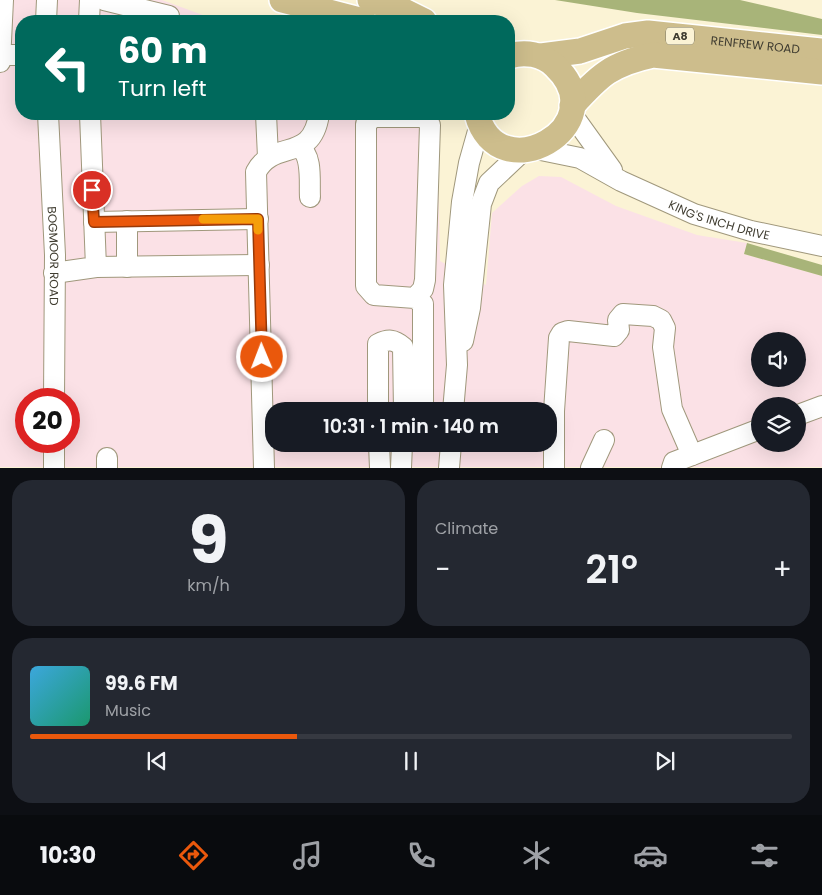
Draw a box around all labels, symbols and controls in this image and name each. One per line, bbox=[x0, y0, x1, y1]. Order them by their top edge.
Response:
text: 60 m bbox=[118, 26, 208, 75]
road number: A8 bbox=[666, 28, 694, 44]
street label: RENFREW ROAD bbox=[710, 31, 801, 57]
icon: left bbox=[35, 35, 100, 100]
text: Turn left bbox=[118, 73, 206, 104]
pin bbox=[71, 169, 113, 211]
icon: arrive bbox=[78, 176, 106, 204]
street label: KING'S INCH DRIVE bbox=[666, 195, 771, 243]
street label: BOGMOOR ROAD bbox=[44, 206, 64, 305]
position arrow bbox=[235, 330, 287, 382]
map controls bbox=[751, 332, 806, 452]
button: sound bbox=[751, 332, 806, 387]
speed limit sign: 20 bbox=[15, 388, 80, 453]
button: layers bbox=[751, 397, 806, 452]
text: 10:31 · 1 min · 140 m bbox=[323, 413, 499, 440]
text: 9 bbox=[189, 495, 228, 586]
text: Climate bbox=[435, 517, 498, 540]
text: 21° bbox=[585, 543, 638, 596]
text: − bbox=[435, 550, 450, 589]
text: + bbox=[773, 550, 792, 589]
text: km/h bbox=[187, 574, 230, 597]
text: 99.6 FM bbox=[105, 670, 178, 697]
text: Music bbox=[105, 699, 151, 722]
icon: previous bbox=[143, 747, 171, 775]
icon: pause bbox=[397, 747, 425, 775]
icon: next bbox=[651, 747, 679, 775]
icon: directions bbox=[176, 838, 211, 873]
icon: music bbox=[290, 838, 325, 873]
icon: phone bbox=[404, 838, 439, 873]
icon: climate bbox=[519, 838, 554, 873]
icon: car bbox=[633, 838, 668, 873]
icon: filters bbox=[747, 838, 782, 873]
text: 10:30 bbox=[40, 840, 96, 871]

